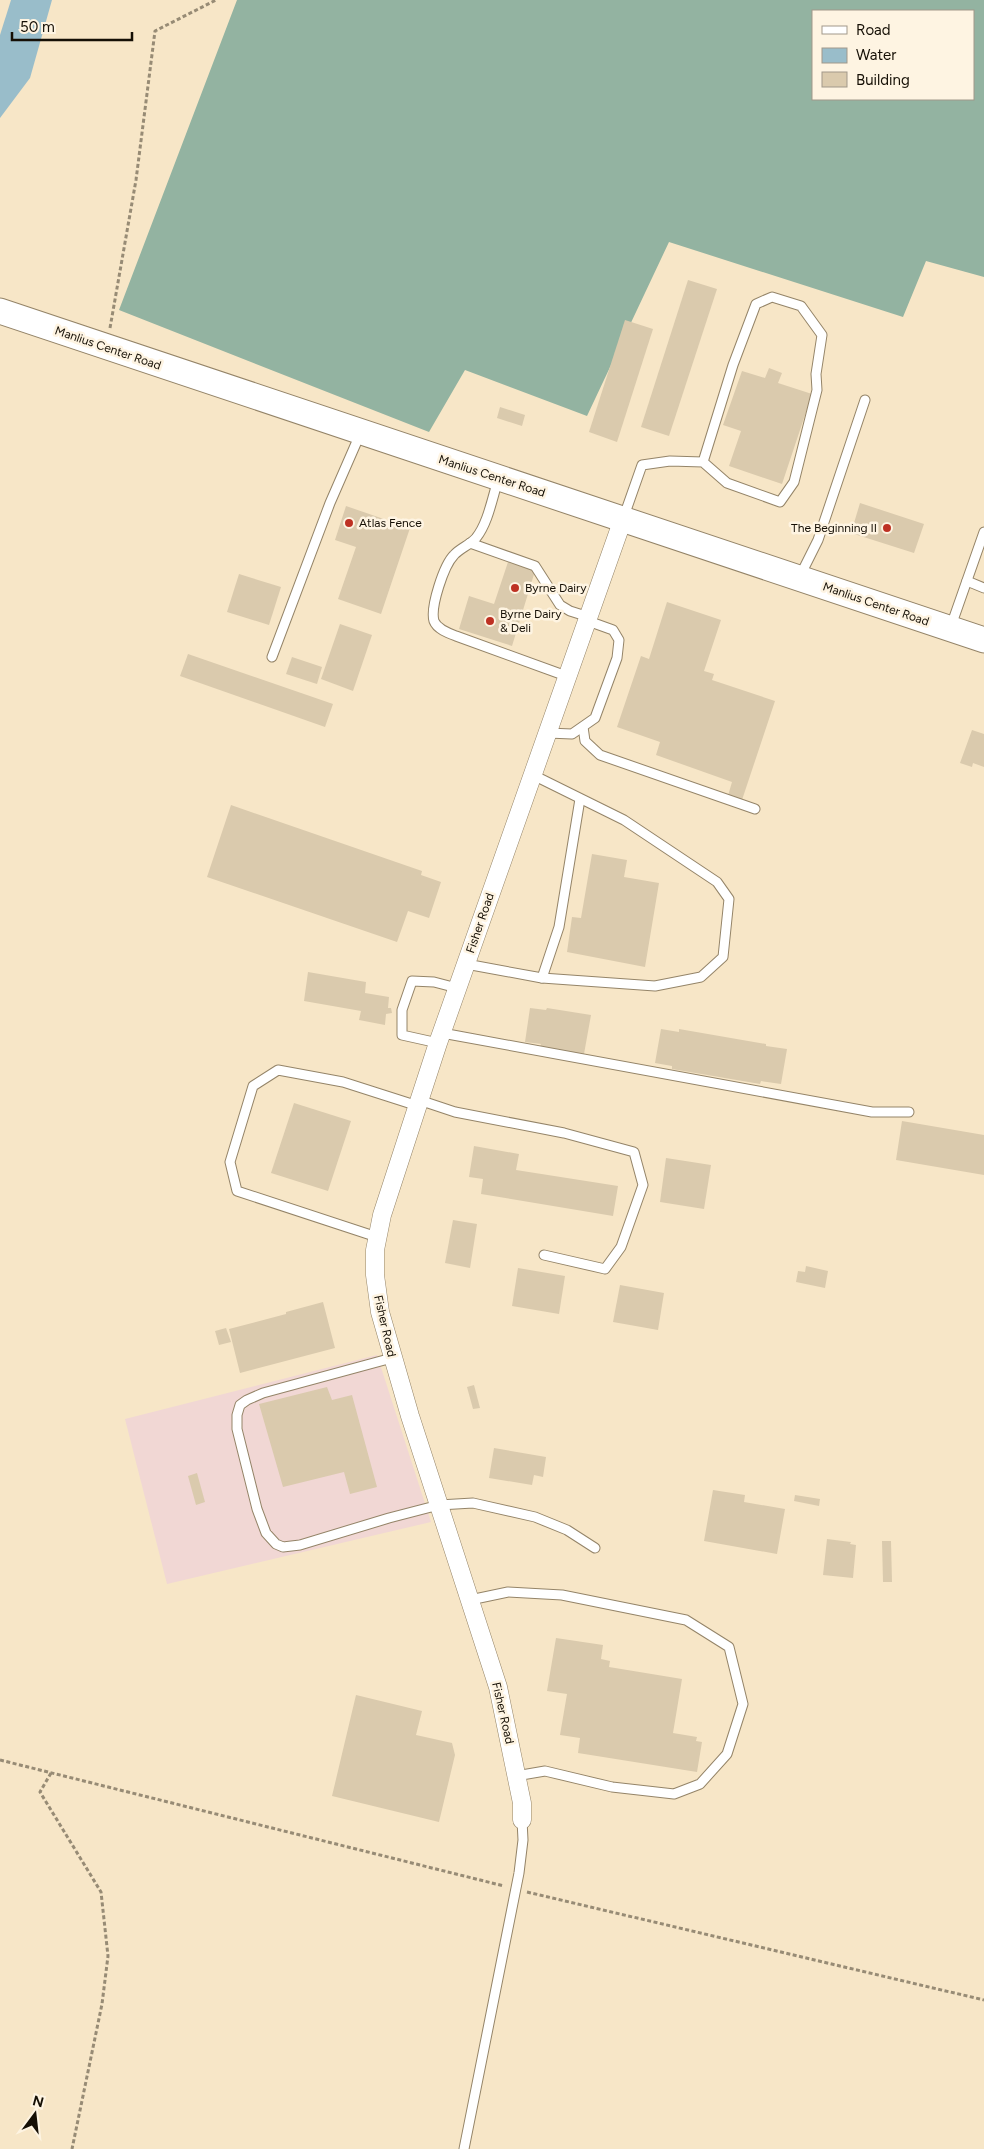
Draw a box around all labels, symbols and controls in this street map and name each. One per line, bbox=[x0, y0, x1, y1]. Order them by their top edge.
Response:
scale bar bbox=[12, 10, 132, 42]
legend bbox=[812, 10, 974, 100]
text: 50 m bbox=[20, 18, 55, 36]
text: Road bbox=[856, 21, 891, 39]
text: Water bbox=[856, 46, 896, 64]
text: Building bbox=[856, 71, 910, 89]
street label: Manlius Center Road bbox=[53, 323, 163, 373]
street label: Manlius Center Road bbox=[437, 452, 547, 500]
place label: Atlas Fence bbox=[359, 516, 422, 530]
marker: Atlas Fence bbox=[343, 517, 355, 529]
place label: The Beginning II bbox=[791, 521, 877, 535]
marker: The Beginning II bbox=[881, 522, 893, 534]
street label: Manlius Center Road bbox=[821, 579, 931, 629]
place label: Byrne Dairy bbox=[525, 581, 587, 595]
marker: Byrne Dairy bbox=[509, 582, 521, 594]
place label: Byrne Dairy & Deli bbox=[500, 607, 562, 635]
marker: Byrne Dairy & Deli bbox=[484, 615, 496, 627]
street label: Fisher Road bbox=[463, 891, 497, 955]
street label: Fisher Road bbox=[371, 1294, 399, 1358]
street label: Fisher Road bbox=[489, 1681, 517, 1745]
north arrow bbox=[10, 2089, 60, 2139]
text: N bbox=[31, 2092, 46, 2112]

